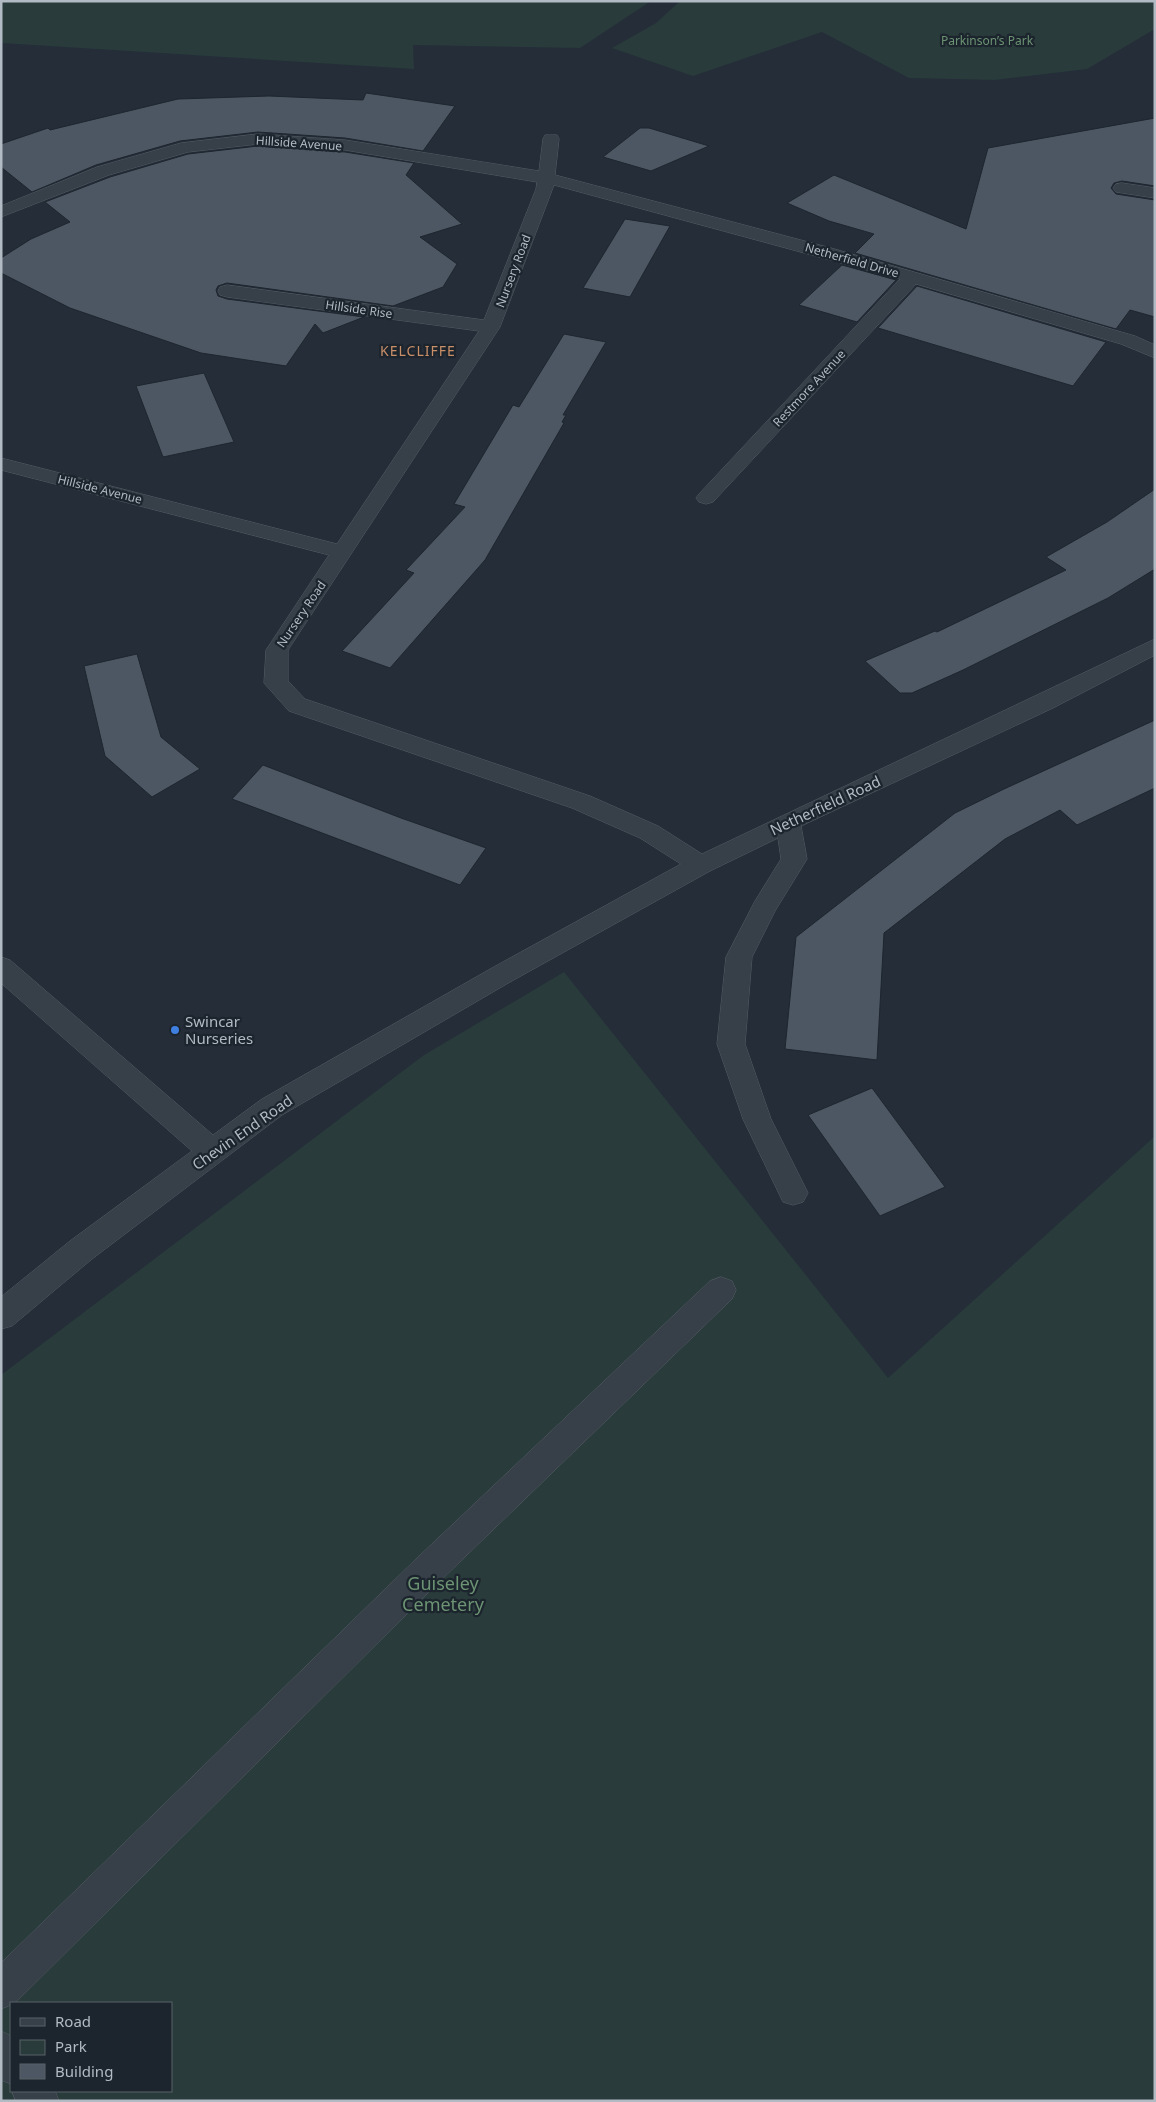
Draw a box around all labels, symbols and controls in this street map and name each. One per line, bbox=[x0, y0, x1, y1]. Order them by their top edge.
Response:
park label: Parkinson’s Park bbox=[941, 32, 1034, 49]
street label: Hillside Avenue bbox=[255, 132, 343, 155]
street label: Nursery Road bbox=[491, 232, 535, 310]
street label: Netherfield Drive bbox=[803, 239, 901, 282]
street label: Hillside Rise bbox=[324, 296, 394, 322]
district label: KELCLIFFE bbox=[380, 341, 456, 360]
street label: Restmore Avenue bbox=[769, 346, 849, 430]
street label: Hillside Avenue bbox=[56, 470, 144, 508]
street label: Nursery Road bbox=[272, 577, 330, 651]
street label: Netherfield Road bbox=[767, 771, 883, 839]
place label: Swincar Nurseries bbox=[185, 1011, 253, 1048]
marker: Swincar Nurseries bbox=[169, 1024, 181, 1036]
street label: Chevin End Road bbox=[188, 1090, 296, 1174]
park label: Guiseley Cemetery bbox=[402, 1571, 485, 1616]
legend bbox=[10, 2002, 172, 2092]
text: Road bbox=[55, 2011, 91, 2031]
text: Park bbox=[55, 2036, 87, 2056]
text: Building bbox=[55, 2061, 113, 2081]

